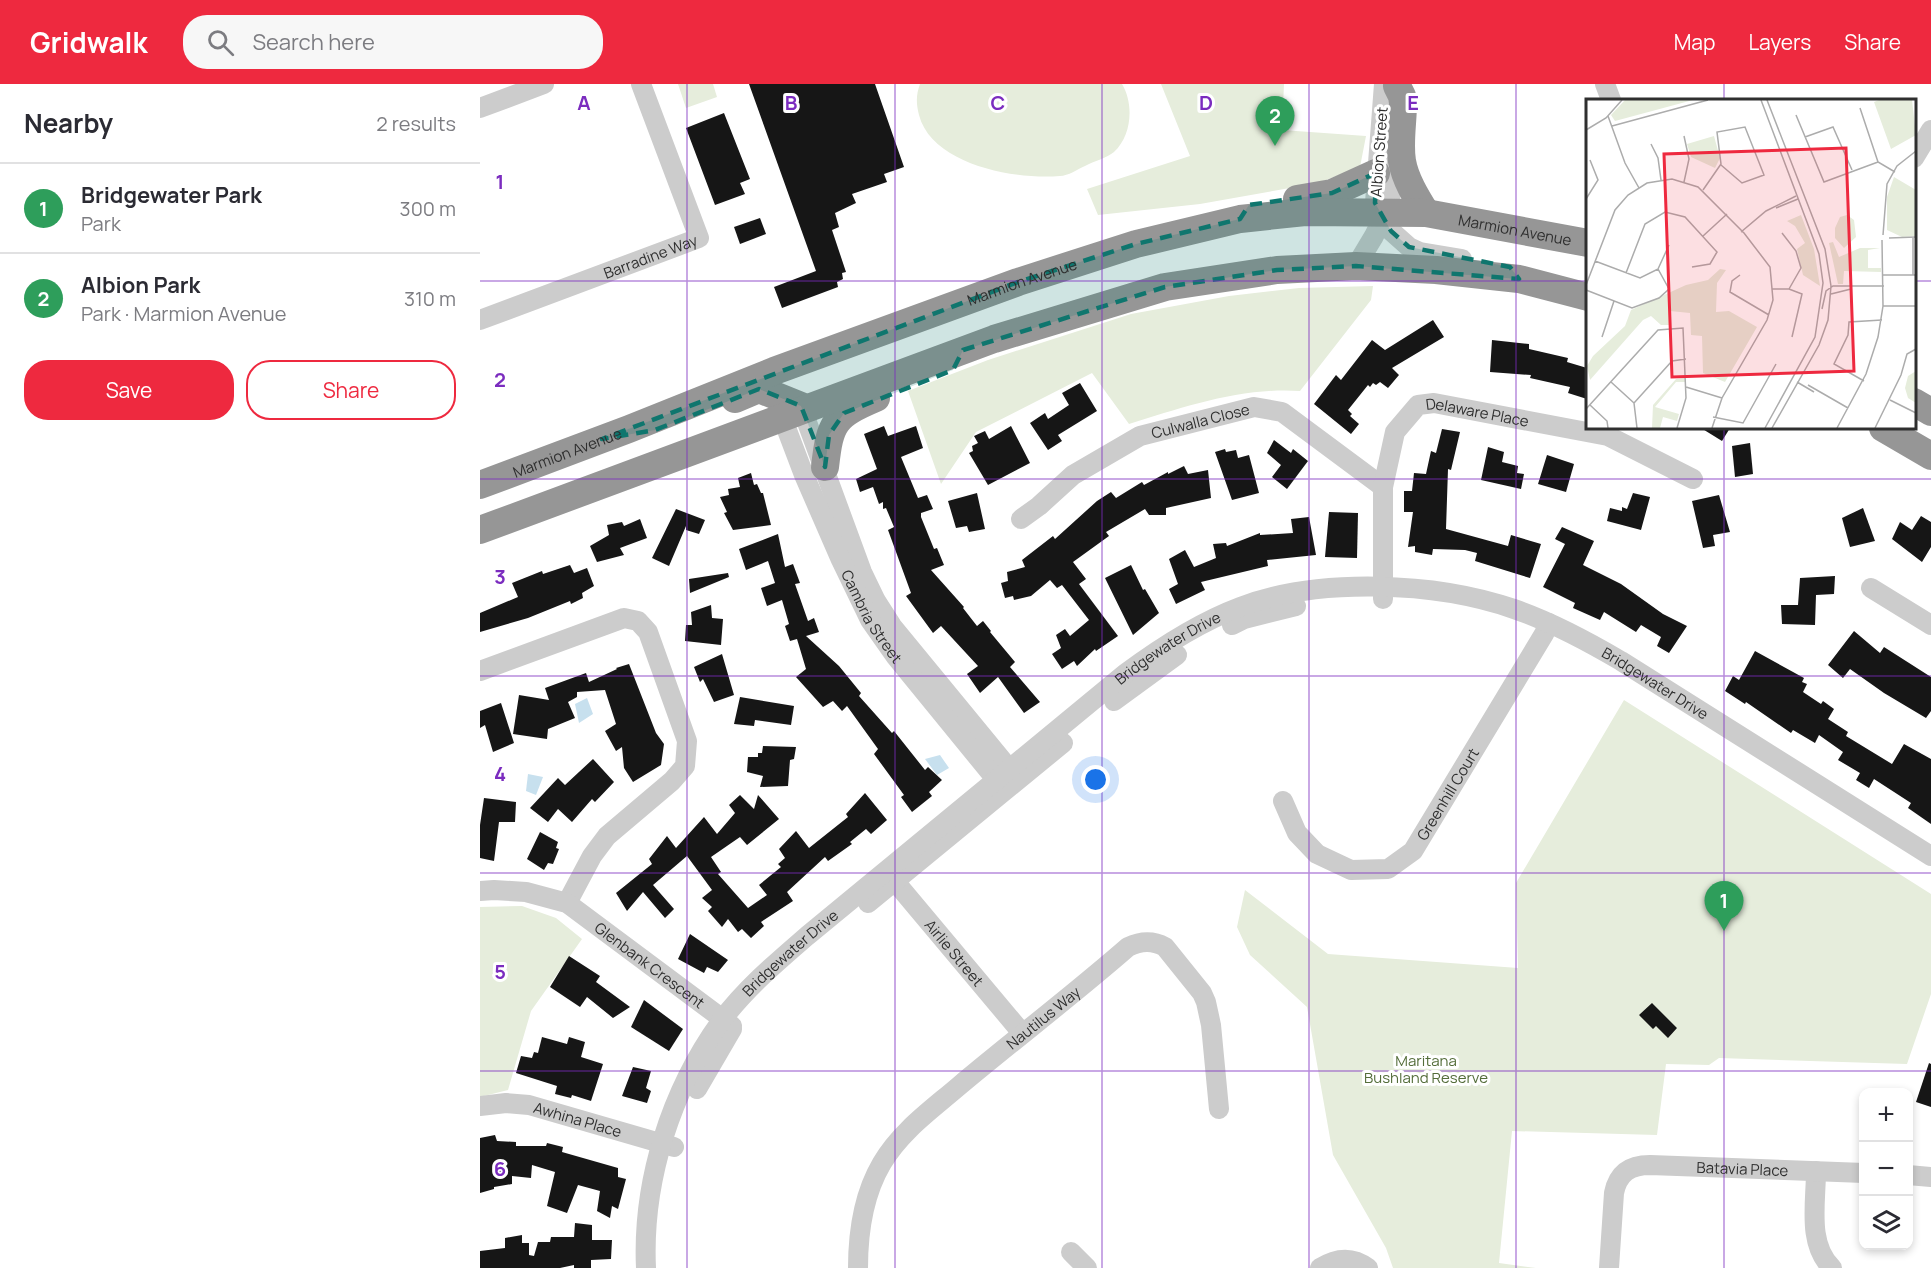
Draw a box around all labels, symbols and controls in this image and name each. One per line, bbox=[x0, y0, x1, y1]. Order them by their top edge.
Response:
search box bbox=[183, 15, 603, 69]
text: Gridwalk bbox=[30, 23, 147, 61]
icon: search bbox=[204, 26, 237, 59]
text: Search here bbox=[252, 27, 375, 57]
text: Map bbox=[1674, 28, 1715, 56]
text: Layers bbox=[1748, 28, 1811, 56]
text: Share bbox=[1844, 28, 1901, 56]
text: A bbox=[577, 89, 591, 116]
text: B bbox=[785, 89, 798, 116]
text: C bbox=[991, 89, 1005, 116]
text: D bbox=[1199, 89, 1213, 116]
text: E bbox=[1407, 89, 1419, 116]
pin: 2 bbox=[1256, 97, 1294, 146]
inset map bbox=[1586, 99, 1916, 429]
text: Nearby bbox=[24, 105, 113, 141]
street label: Albion Street bbox=[1365, 106, 1393, 198]
text: 2 results bbox=[376, 110, 456, 137]
text: 1 bbox=[496, 168, 504, 195]
text: Bridgewater Park bbox=[81, 180, 262, 210]
text: 1 bbox=[39, 195, 48, 222]
text: 300 m bbox=[400, 195, 456, 222]
street label: Marmion Avenue bbox=[1457, 209, 1574, 250]
text: Park bbox=[81, 210, 121, 237]
street label: Barradine Way bbox=[601, 229, 700, 283]
street label: Marmion Avenue bbox=[964, 253, 1080, 310]
text: Albion Park bbox=[81, 270, 200, 300]
text: 2 bbox=[38, 285, 49, 312]
text: 310 m bbox=[404, 285, 456, 312]
text: Park · Marmion Avenue bbox=[81, 300, 286, 327]
button: Save bbox=[24, 360, 234, 420]
button: Share bbox=[246, 360, 456, 420]
text: 2 bbox=[494, 366, 506, 393]
street label: Delaware Place bbox=[1425, 392, 1531, 431]
street label: Culwalla Close bbox=[1149, 398, 1252, 443]
street label: Marmion Avenue bbox=[510, 422, 625, 482]
text: 3 bbox=[494, 563, 506, 590]
street label: Cambria Street bbox=[837, 566, 907, 667]
street label: Bridgewater Drive bbox=[1110, 606, 1224, 689]
street label: Bridgewater Drive bbox=[1598, 642, 1713, 724]
street label: Greenhill Court bbox=[1411, 744, 1483, 844]
text: 4 bbox=[494, 760, 506, 787]
your location bbox=[1081, 765, 1110, 794]
pin: 1 bbox=[1704, 882, 1744, 931]
street label: Bridgewater Drive bbox=[737, 904, 842, 1001]
street label: Airlie Street bbox=[920, 915, 989, 990]
street label: Glenbank Crescent bbox=[591, 917, 709, 1013]
text: 5 bbox=[494, 958, 506, 985]
street label: Nautilus Way bbox=[1002, 981, 1085, 1054]
park label: Maritana Bushland Reserve bbox=[1364, 1050, 1488, 1088]
map controls bbox=[1859, 1088, 1913, 1250]
button: + bbox=[1859, 1088, 1913, 1142]
street label: Awhina Place bbox=[531, 1096, 625, 1142]
button: − bbox=[1859, 1142, 1913, 1196]
text: 6 bbox=[494, 1155, 506, 1182]
street label: Batavia Place bbox=[1696, 1156, 1789, 1181]
button: layers bbox=[1859, 1196, 1913, 1250]

